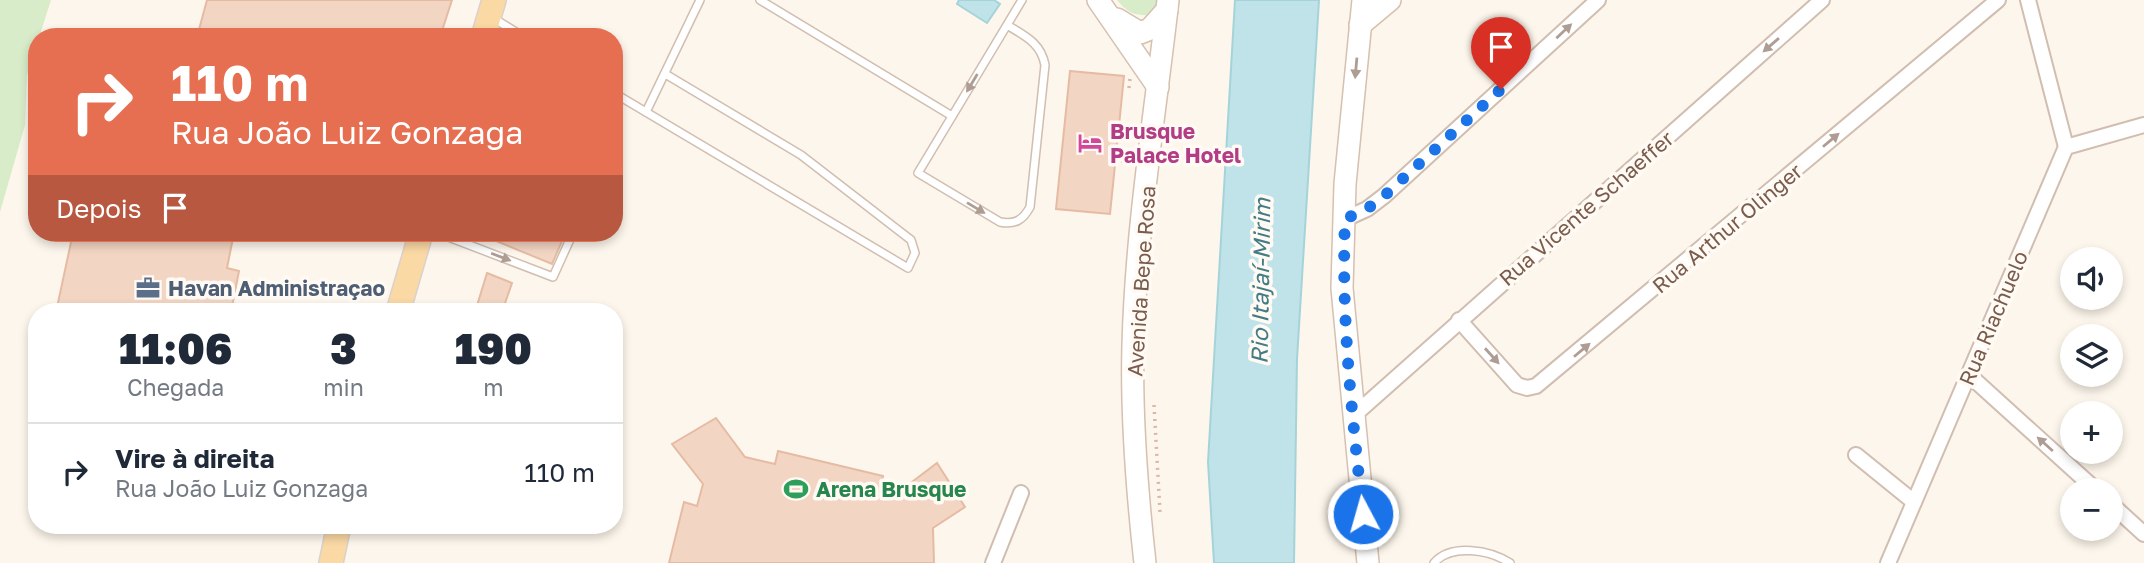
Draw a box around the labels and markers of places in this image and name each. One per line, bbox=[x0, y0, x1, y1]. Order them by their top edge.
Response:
pin bbox=[1471, 17, 1531, 89]
place label: Brusque Palace Hotel bbox=[1110, 118, 1241, 168]
hotel icon: Brusque Palace Hotel bbox=[1076, 129, 1104, 157]
office icon: Havan Administraçao bbox=[134, 274, 162, 302]
place label: Havan Administraçao bbox=[168, 275, 385, 301]
sports icon: Arena Brusque bbox=[782, 475, 810, 503]
place label: Arena Brusque bbox=[816, 476, 966, 502]

